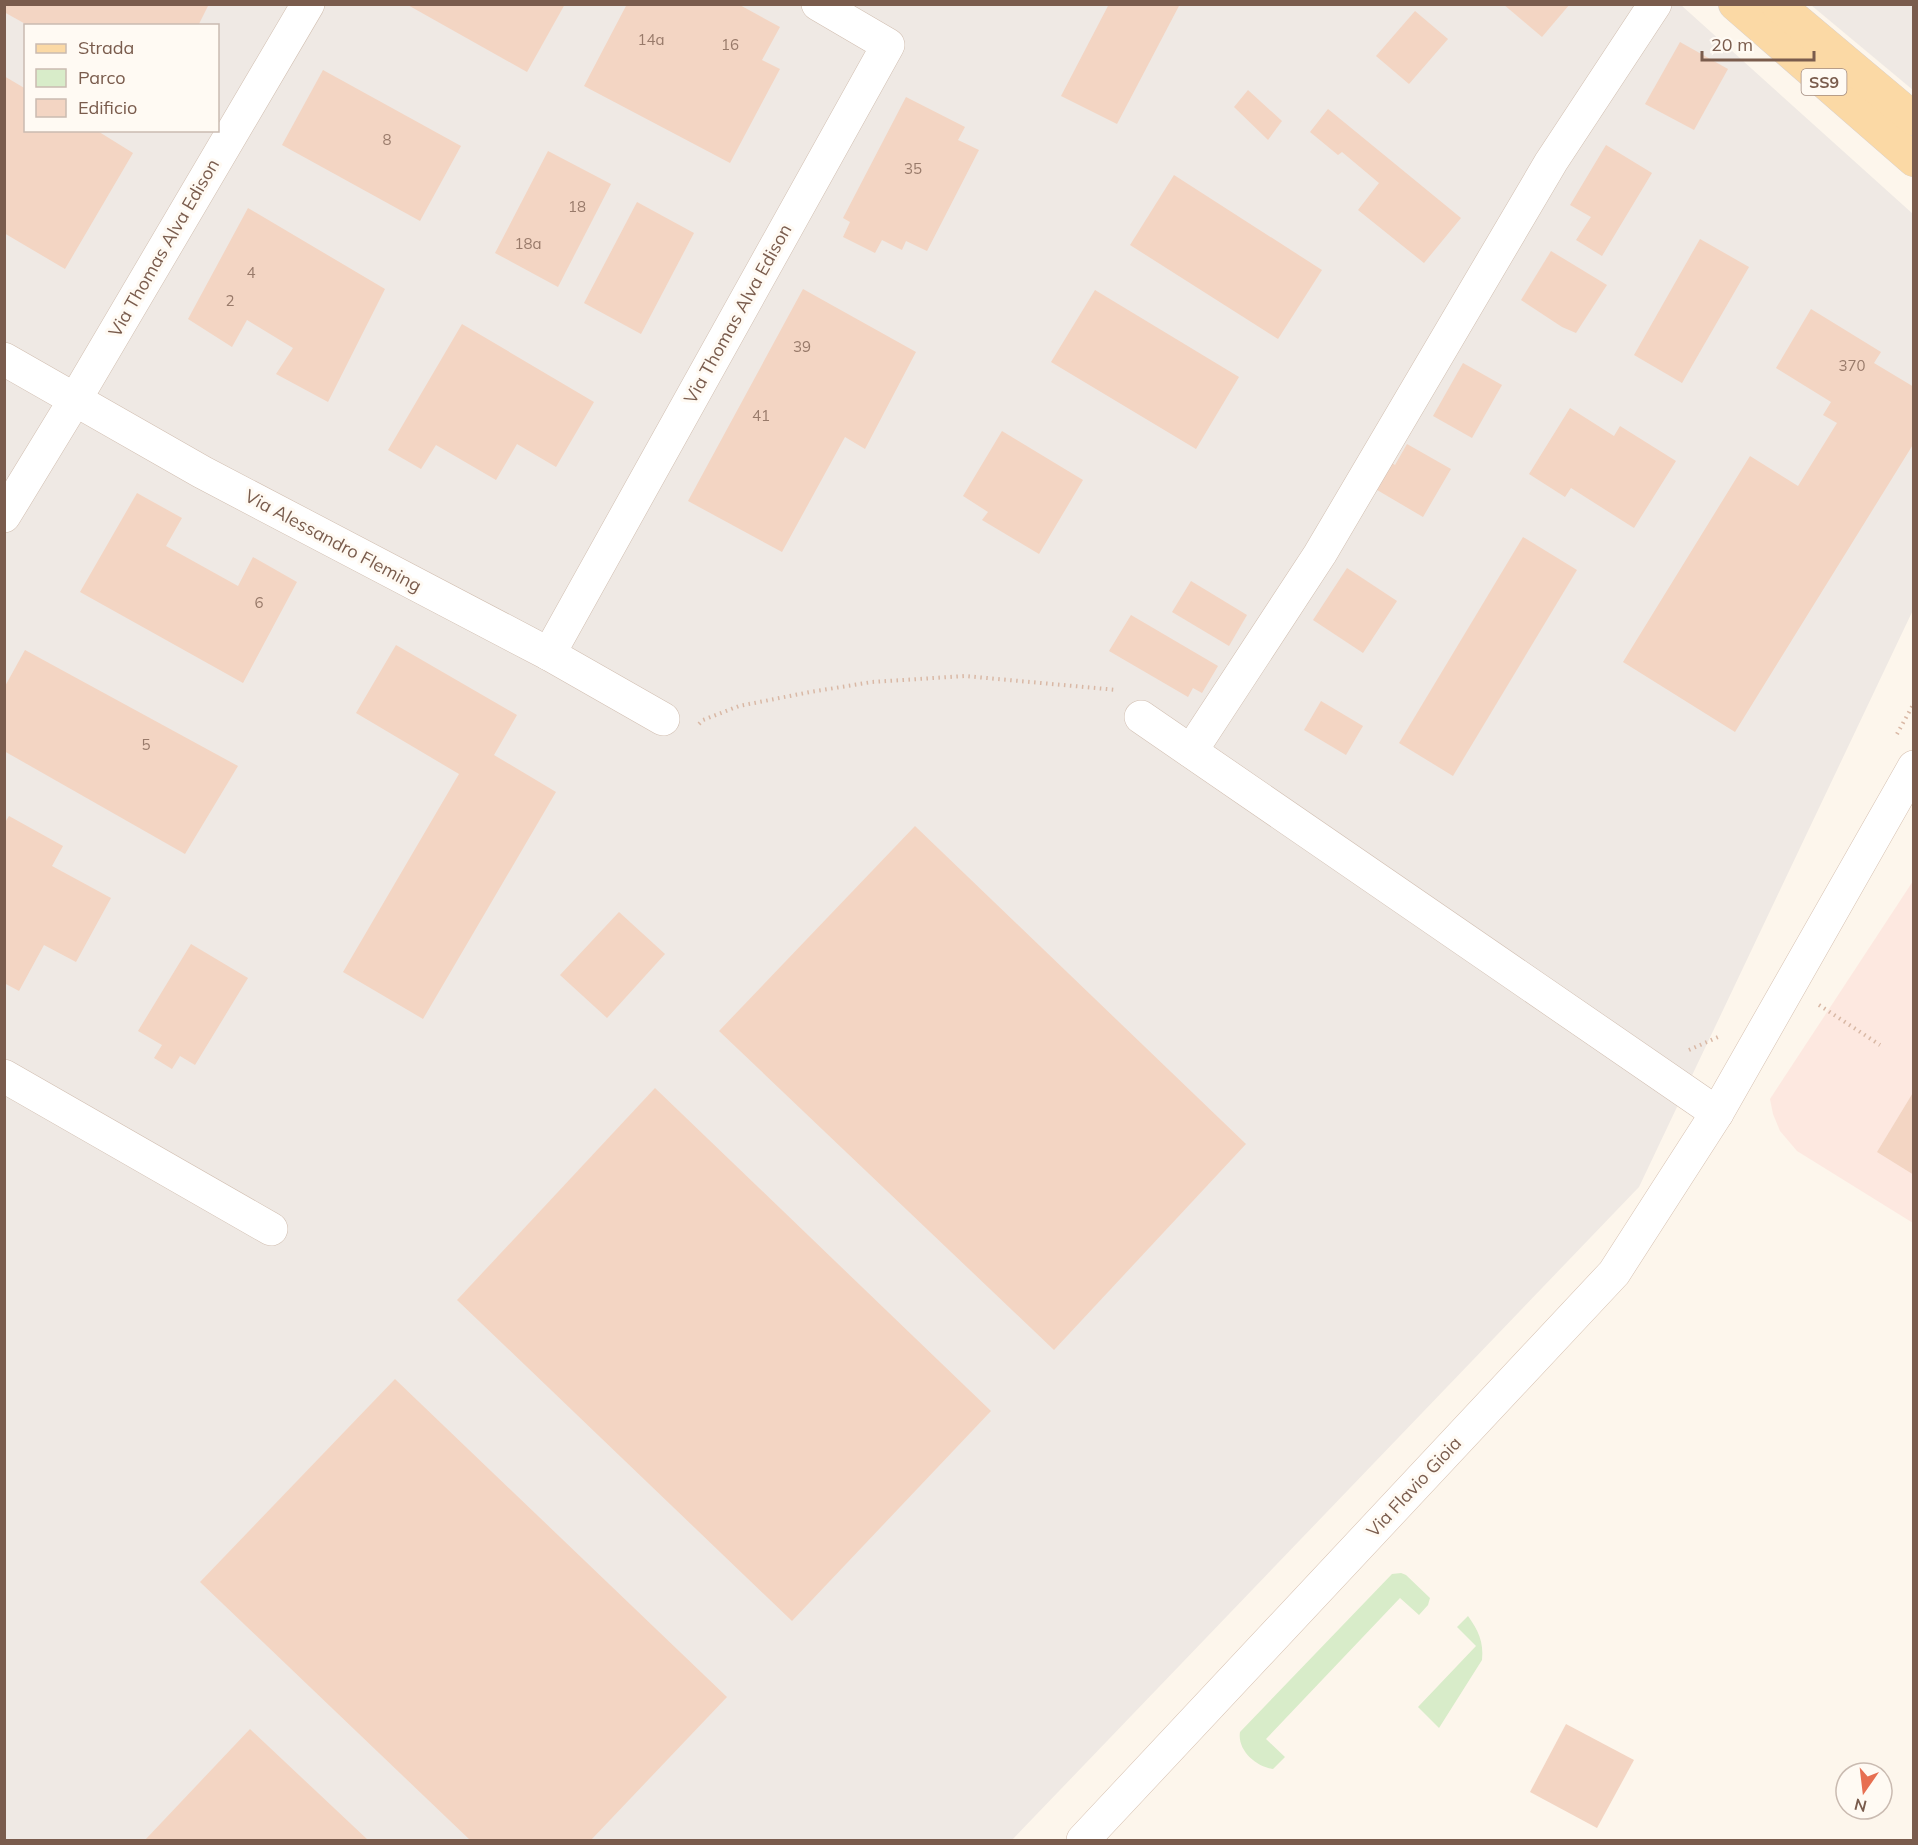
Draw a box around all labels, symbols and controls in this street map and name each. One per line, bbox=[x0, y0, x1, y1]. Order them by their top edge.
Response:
legend bbox=[24, 24, 219, 132]
scale bar bbox=[1702, 24, 1814, 62]
house number: 14a bbox=[637, 30, 665, 49]
text: 20 m bbox=[1711, 33, 1753, 56]
house number: 16 bbox=[721, 35, 739, 54]
text: Strada bbox=[78, 36, 134, 59]
text: Parco bbox=[78, 66, 126, 89]
road number: SS9 bbox=[1802, 69, 1846, 95]
text: Edificio bbox=[78, 96, 137, 119]
house number: 8 bbox=[382, 130, 392, 149]
street label: Via Thomas Alva Edison bbox=[103, 155, 224, 341]
house number: 35 bbox=[904, 159, 922, 178]
house number: 18 bbox=[568, 197, 586, 216]
street label: Via Thomas Alva Edison bbox=[679, 220, 797, 408]
house number: 18a bbox=[514, 234, 542, 253]
house number: 4 bbox=[246, 263, 256, 282]
house number: 2 bbox=[225, 291, 235, 310]
house number: 39 bbox=[793, 337, 811, 356]
house number: 370 bbox=[1838, 356, 1866, 375]
house number: 41 bbox=[752, 406, 770, 425]
street label: Via Alessandro Fleming bbox=[241, 484, 425, 597]
house number: 6 bbox=[254, 593, 264, 612]
house number: 5 bbox=[141, 735, 151, 754]
street label: Via Flavio Gioia bbox=[1361, 1432, 1466, 1542]
north arrow bbox=[1834, 1761, 1894, 1821]
text: N bbox=[1852, 1794, 1869, 1817]

